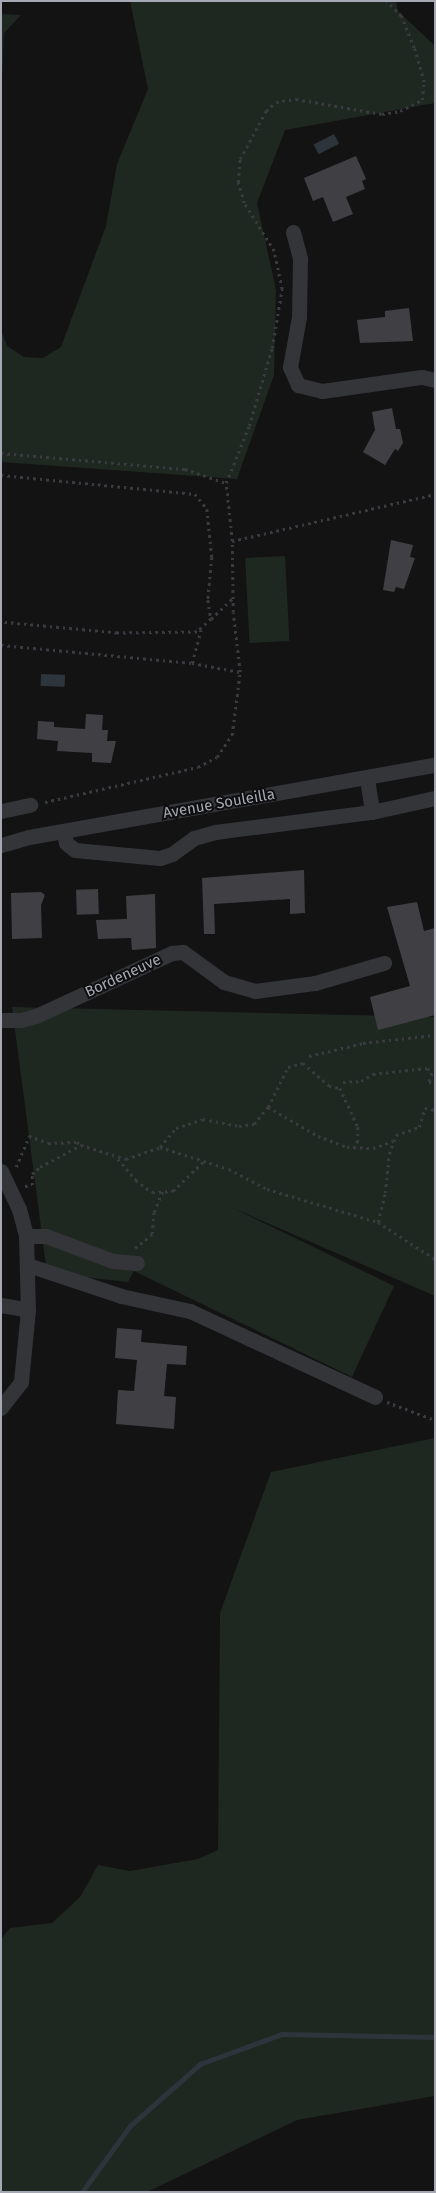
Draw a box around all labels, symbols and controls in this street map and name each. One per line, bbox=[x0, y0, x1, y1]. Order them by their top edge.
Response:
street label: Avenue Souleilla bbox=[162, 785, 276, 823]
street label: Bordeneuve bbox=[82, 951, 164, 1001]

